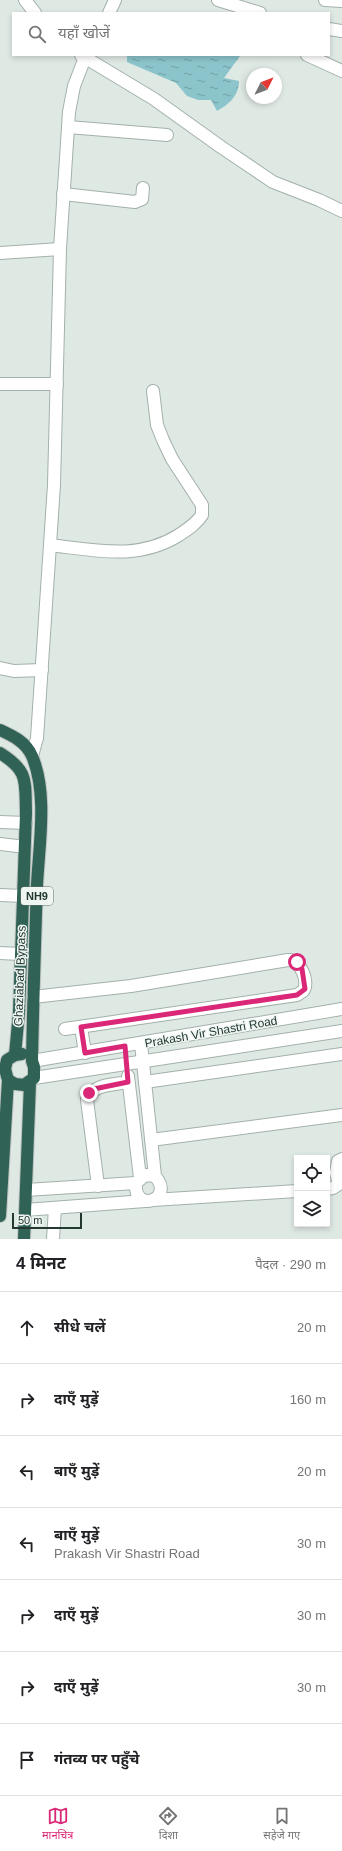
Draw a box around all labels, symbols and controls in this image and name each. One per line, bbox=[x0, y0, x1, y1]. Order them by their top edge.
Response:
search box bbox=[12, 12, 330, 56]
icon: search bbox=[26, 23, 48, 45]
text: यहाँ खोजें bbox=[58, 24, 110, 41]
north arrow bbox=[246, 68, 282, 104]
road number: NH9 bbox=[21, 887, 53, 905]
street label: Ghaziabad Bypass bbox=[11, 925, 29, 1027]
route start bbox=[288, 953, 306, 971]
street label: Prakash Vir Shastri Road bbox=[144, 1013, 278, 1051]
route end bbox=[80, 1084, 98, 1102]
map controls bbox=[294, 1155, 330, 1227]
button: locate bbox=[294, 1155, 330, 1191]
button: layers bbox=[294, 1191, 330, 1227]
scale bar bbox=[12, 1211, 82, 1230]
text: 50 m bbox=[18, 1214, 42, 1226]
text: 4 मिनट bbox=[16, 1254, 66, 1273]
text: पैदल · 290 m bbox=[255, 1257, 326, 1272]
icon: ahead bbox=[16, 1317, 38, 1339]
text: सीधे चलें bbox=[54, 1318, 105, 1335]
text: 20 m bbox=[297, 1320, 326, 1335]
icon: right bbox=[16, 1389, 38, 1411]
text: दाएँ मुड़ें bbox=[54, 1390, 98, 1407]
text: 160 m bbox=[290, 1392, 326, 1407]
icon: left bbox=[16, 1461, 38, 1483]
text: बाएँ मुड़ें bbox=[54, 1462, 99, 1479]
text: 20 m bbox=[297, 1464, 326, 1479]
text: बाएँ मुड़ें bbox=[54, 1526, 99, 1543]
icon: left bbox=[16, 1533, 38, 1555]
text: 30 m bbox=[297, 1536, 326, 1551]
text: Prakash Vir Shastri Road bbox=[54, 1546, 200, 1561]
icon: right bbox=[16, 1605, 38, 1627]
text: दाएँ मुड़ें bbox=[54, 1606, 98, 1623]
text: 30 m bbox=[297, 1608, 326, 1623]
icon: right bbox=[16, 1677, 38, 1699]
text: दाएँ मुड़ें bbox=[54, 1678, 98, 1695]
text: 30 m bbox=[297, 1680, 326, 1695]
icon: arrive bbox=[16, 1749, 38, 1771]
text: गंतव्य पर पहुँचे bbox=[54, 1750, 139, 1767]
tab: मानचित्र bbox=[42, 1805, 73, 1843]
tab: दिशा bbox=[157, 1805, 179, 1843]
tab: सहेजे गए bbox=[263, 1805, 300, 1843]

